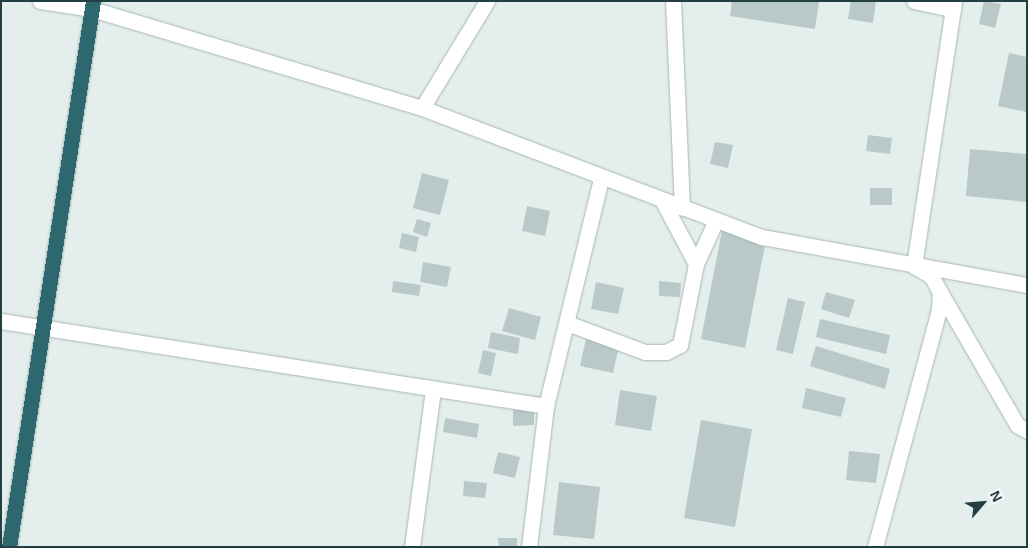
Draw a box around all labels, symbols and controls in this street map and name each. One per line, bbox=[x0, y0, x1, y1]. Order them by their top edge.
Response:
north arrow bbox=[958, 478, 1008, 528]
text: N bbox=[987, 488, 1006, 504]

